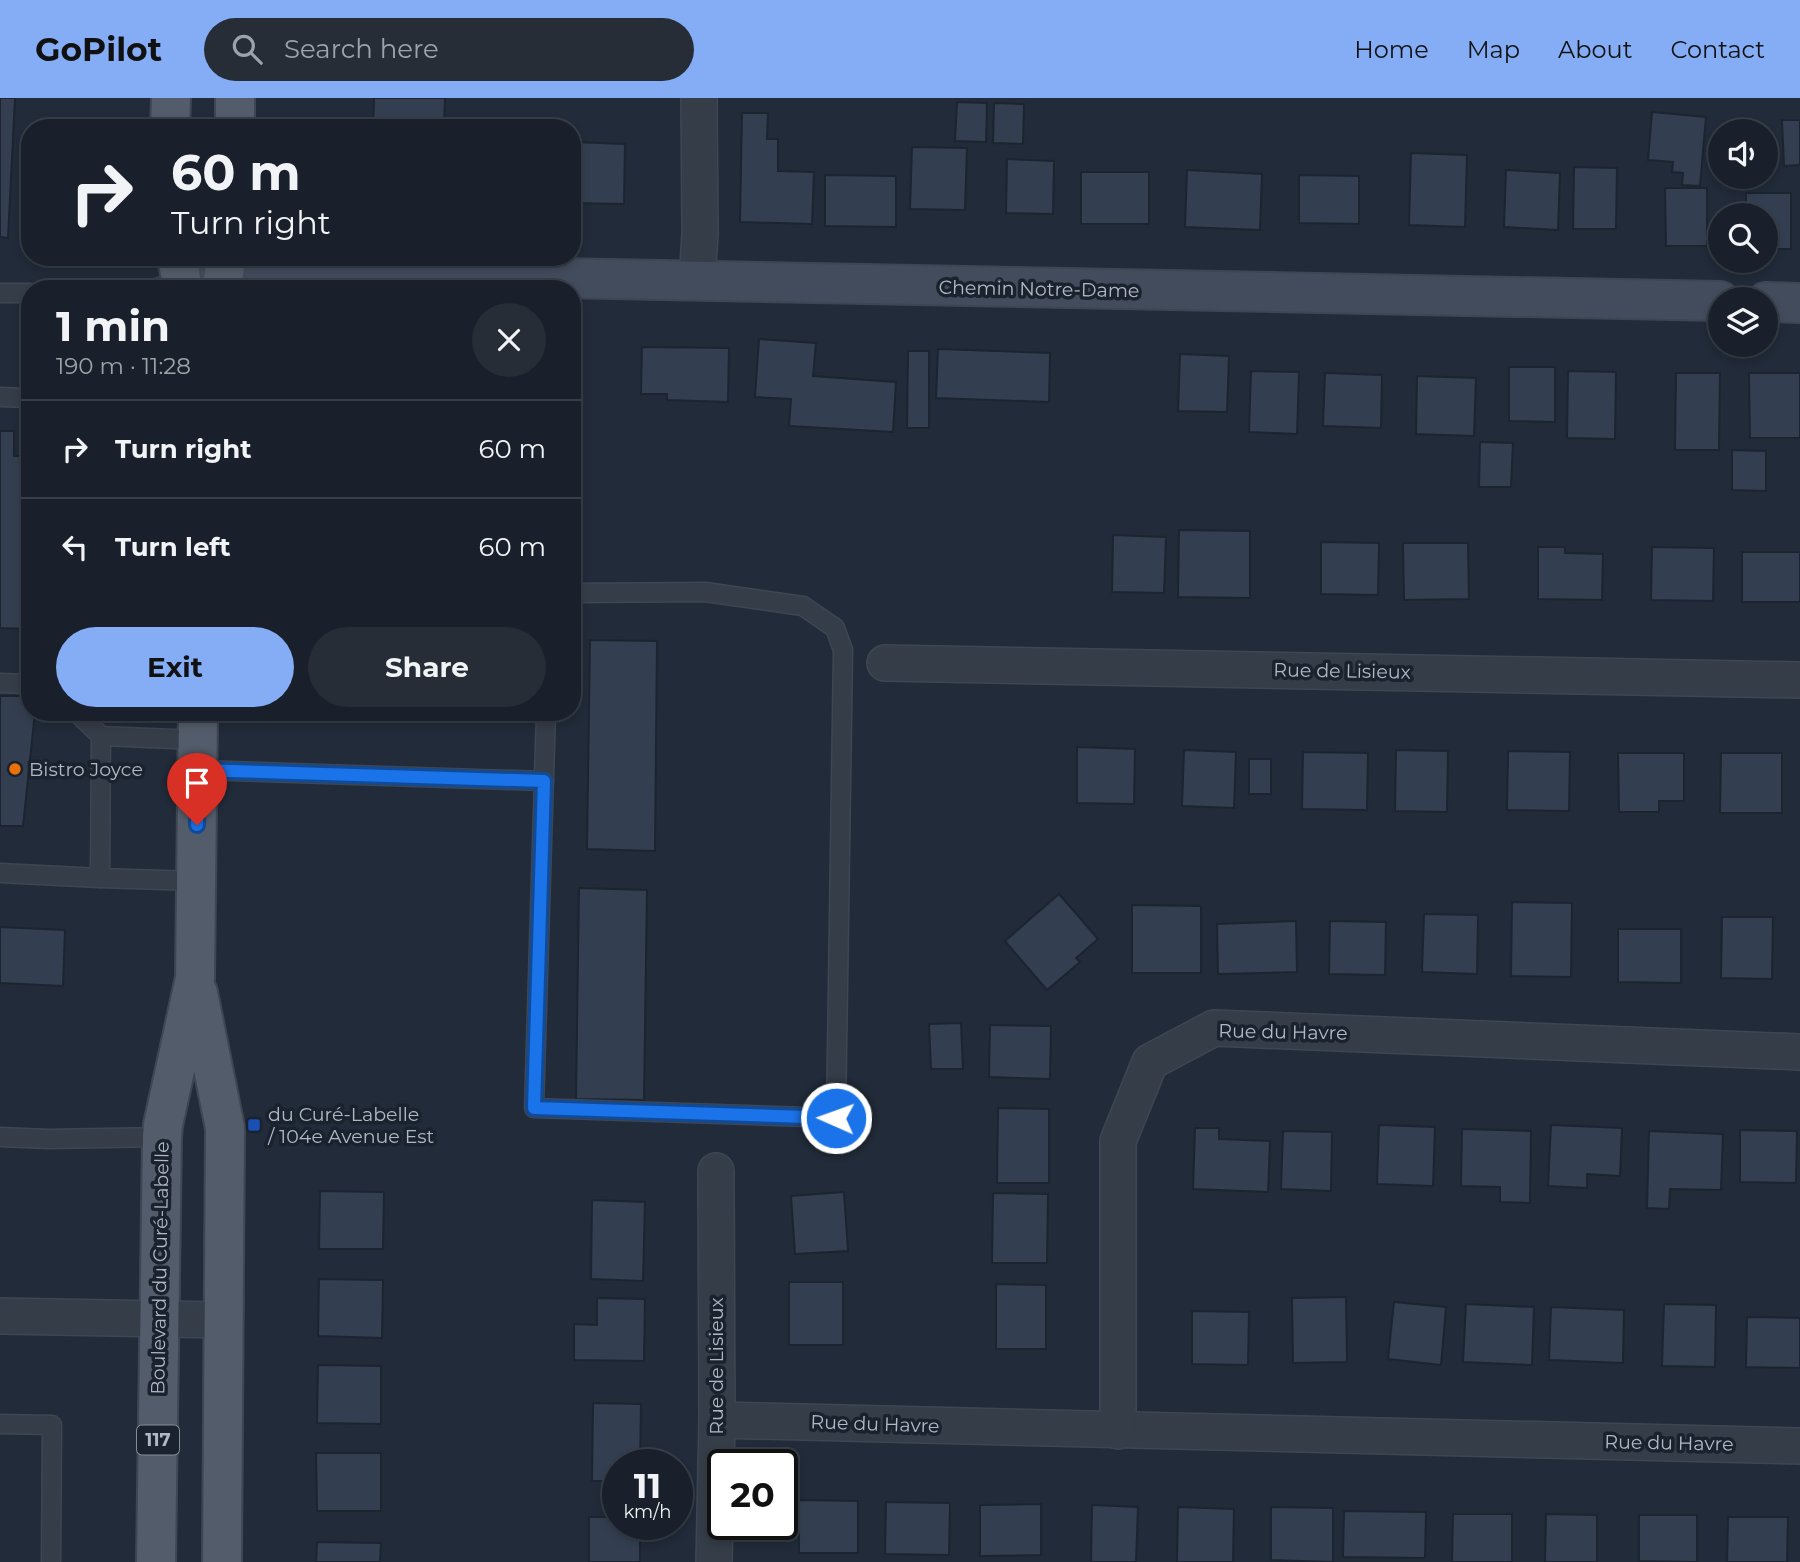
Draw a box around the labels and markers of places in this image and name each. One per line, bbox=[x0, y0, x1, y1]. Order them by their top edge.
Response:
pin bbox=[167, 753, 227, 825]
place label: Bistro Joyce bbox=[29, 758, 143, 781]
marker: Bistro Joyce bbox=[7, 761, 23, 777]
place label: du Curé-Labelle / 104e Avenue Est bbox=[267, 1103, 435, 1148]
marker: du Curé-Labelle / 104e Avenue Est bbox=[246, 1117, 262, 1133]

